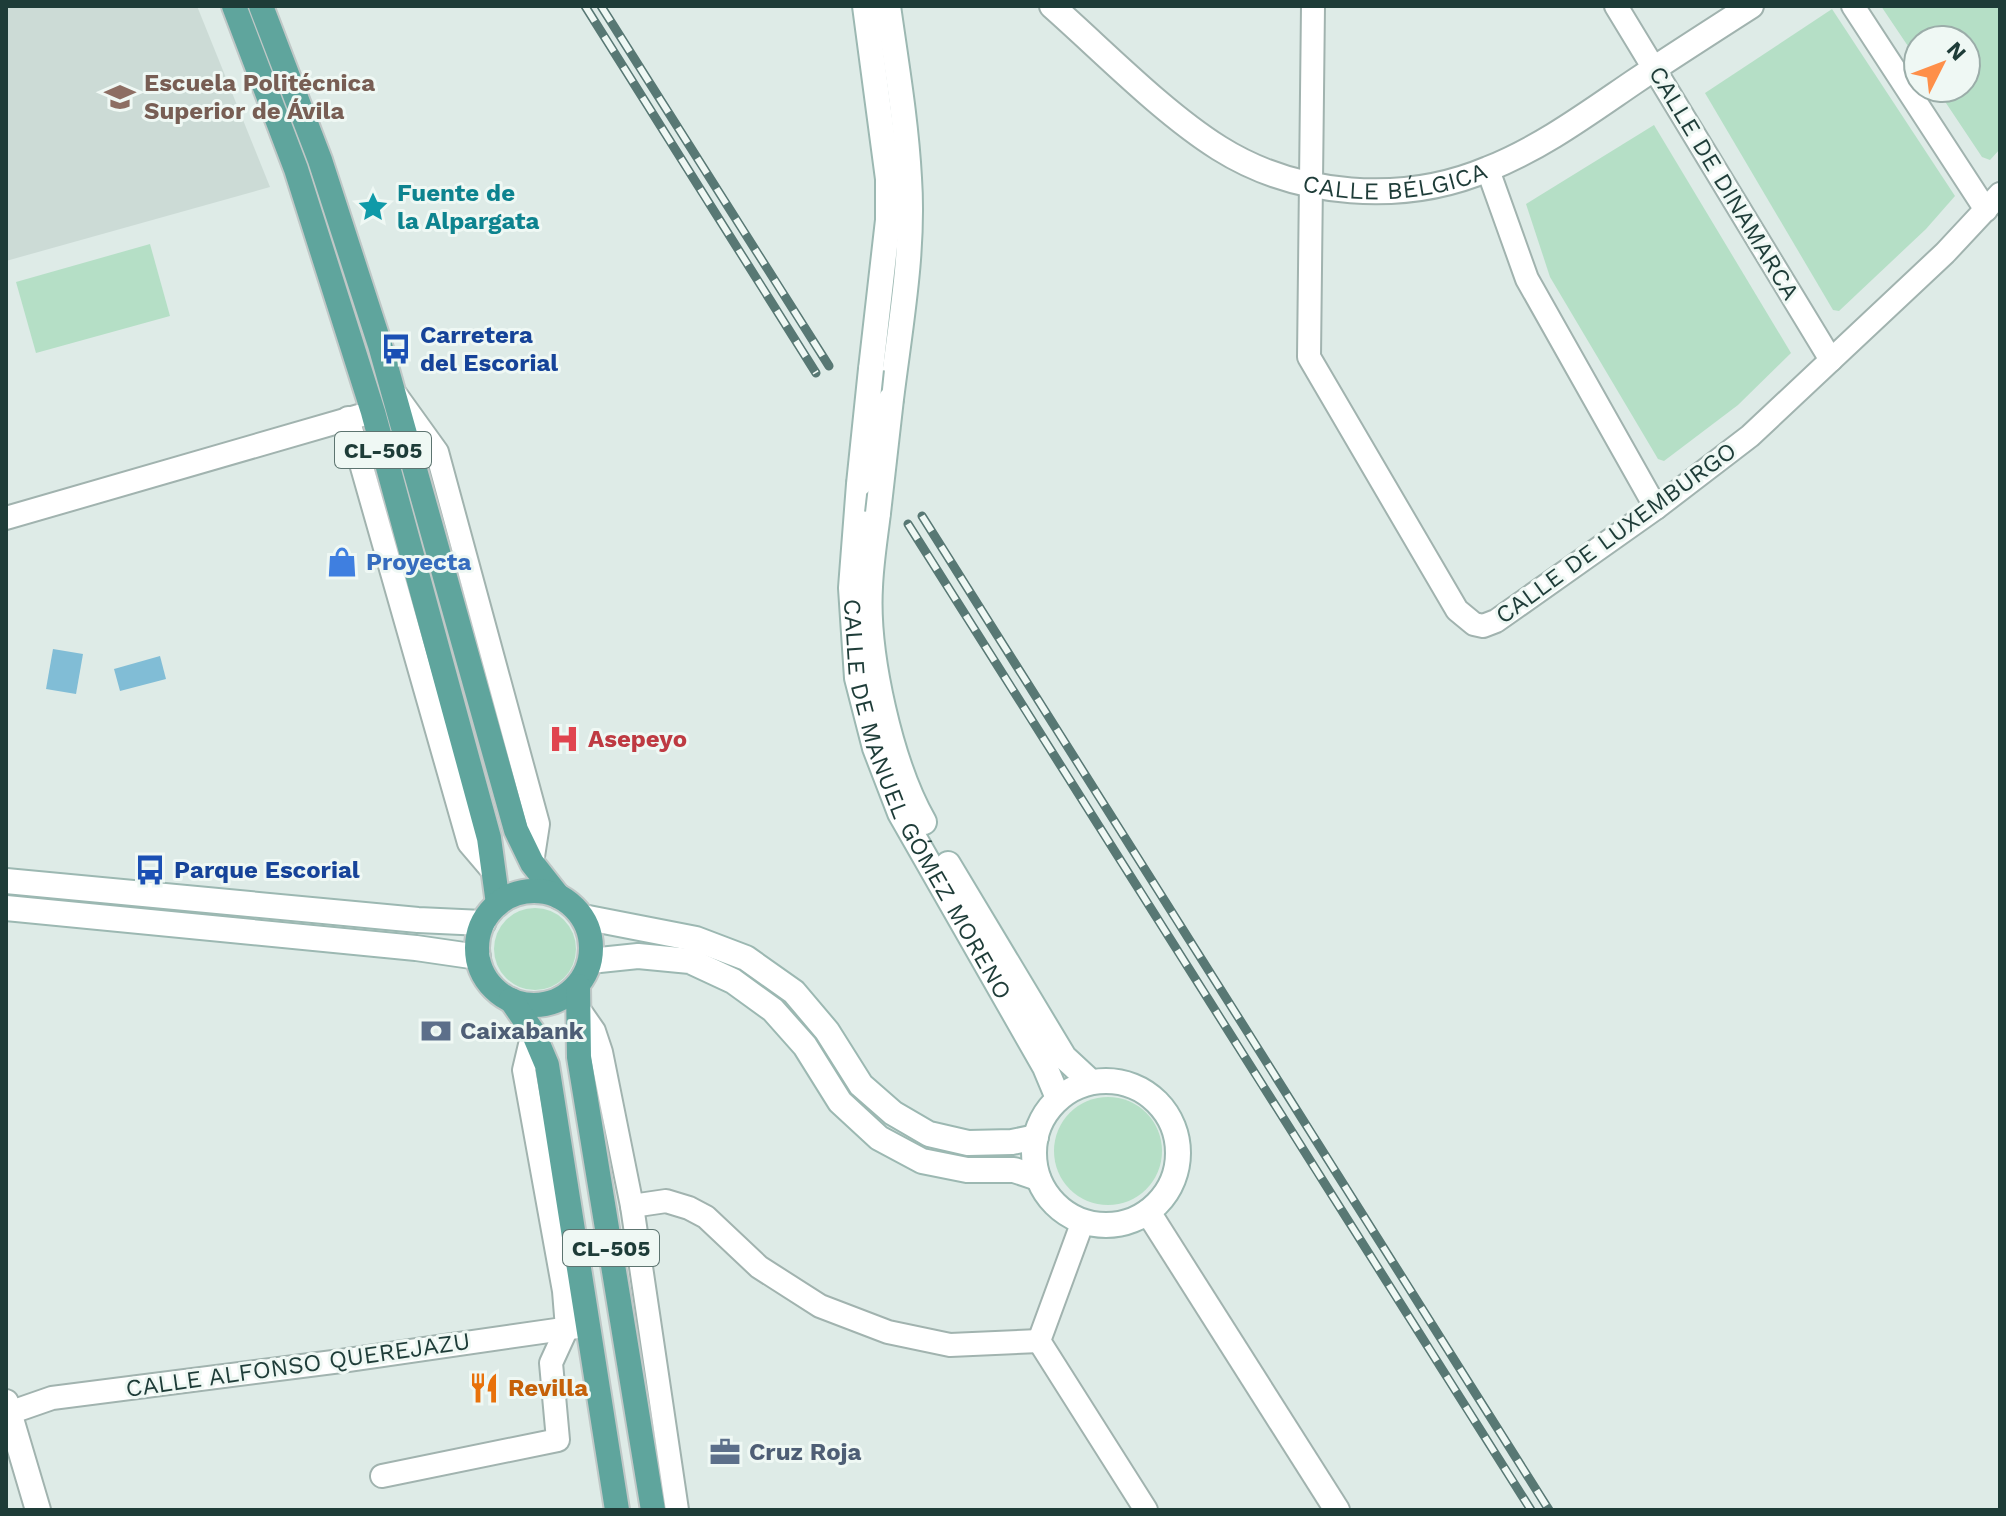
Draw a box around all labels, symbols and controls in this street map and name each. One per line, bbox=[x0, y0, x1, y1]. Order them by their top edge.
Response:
north arrow bbox=[1902, 24, 1982, 104]
text: N bbox=[1942, 37, 1971, 65]
street label: CALLE DE DINAMARCA bbox=[1643, 61, 1805, 305]
place label: Escuela Politécnica Superior de Ávila bbox=[144, 69, 375, 125]
school or university icon: Escuela Politécnica Superior de Ávila bbox=[103, 80, 137, 114]
street label: CALLE BÉLGICA bbox=[1300, 157, 1491, 205]
place label: Fuente de la Alpargata bbox=[397, 179, 540, 235]
place icon: Fuente de la Alpargata bbox=[356, 190, 390, 224]
place label: Carretera del Escorial bbox=[420, 321, 558, 377]
bus stop icon: Carretera del Escorial bbox=[379, 332, 413, 366]
road number: CL-505 bbox=[335, 432, 431, 468]
street label: CALLE DE LUXEMBURGO bbox=[1490, 436, 1742, 630]
shop icon: Proyecta bbox=[325, 545, 359, 579]
place label: Proyecta bbox=[366, 548, 471, 576]
street label: CALLE DE MANUEL GÓMEZ MORENO bbox=[838, 598, 1017, 1004]
hospital icon: Asepeyo bbox=[547, 722, 581, 756]
place label: Asepeyo bbox=[588, 725, 687, 753]
bus stop icon: Parque Escorial bbox=[133, 853, 167, 887]
place label: Parque Escorial bbox=[174, 856, 360, 884]
bank icon: Caixabank bbox=[419, 1014, 453, 1048]
place label: Caixabank bbox=[460, 1017, 584, 1045]
road number: CL-505 bbox=[563, 1230, 659, 1266]
street label: CALLE ALFONSO QUEREJAZU bbox=[124, 1327, 472, 1403]
restaurant icon: Revilla bbox=[467, 1371, 501, 1405]
place label: Revilla bbox=[508, 1374, 588, 1402]
office icon: Cruz Roja bbox=[708, 1435, 742, 1469]
place label: Cruz Roja bbox=[749, 1438, 862, 1466]

